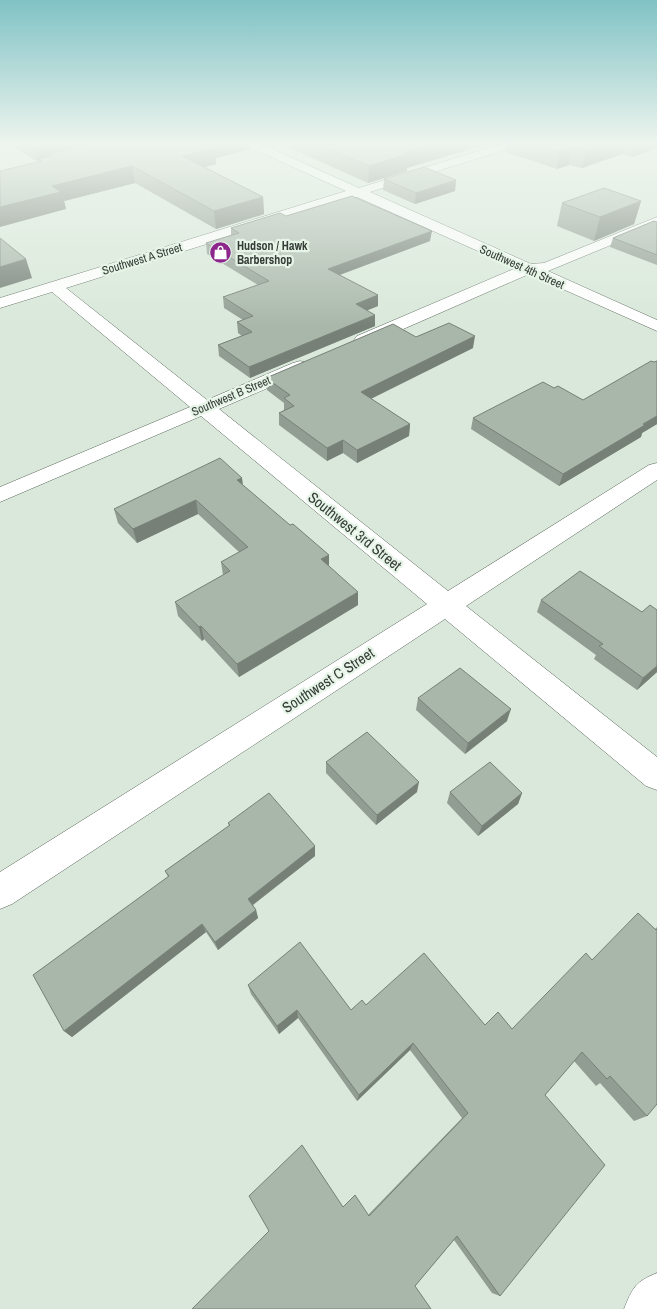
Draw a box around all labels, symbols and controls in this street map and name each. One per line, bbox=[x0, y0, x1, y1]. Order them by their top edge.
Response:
place label: Hudson / Hawk Barbershop bbox=[237, 238, 308, 268]
street label: Southwest A Street bbox=[100, 239, 184, 279]
shop icon: Hudson / Hawk Barbershop bbox=[209, 241, 233, 265]
street label: Southwest 4th Street bbox=[477, 241, 567, 293]
street label: Southwest B Street bbox=[189, 372, 273, 420]
street label: Southwest 3rd Street bbox=[304, 487, 407, 576]
street label: Southwest C Street bbox=[278, 642, 379, 718]

